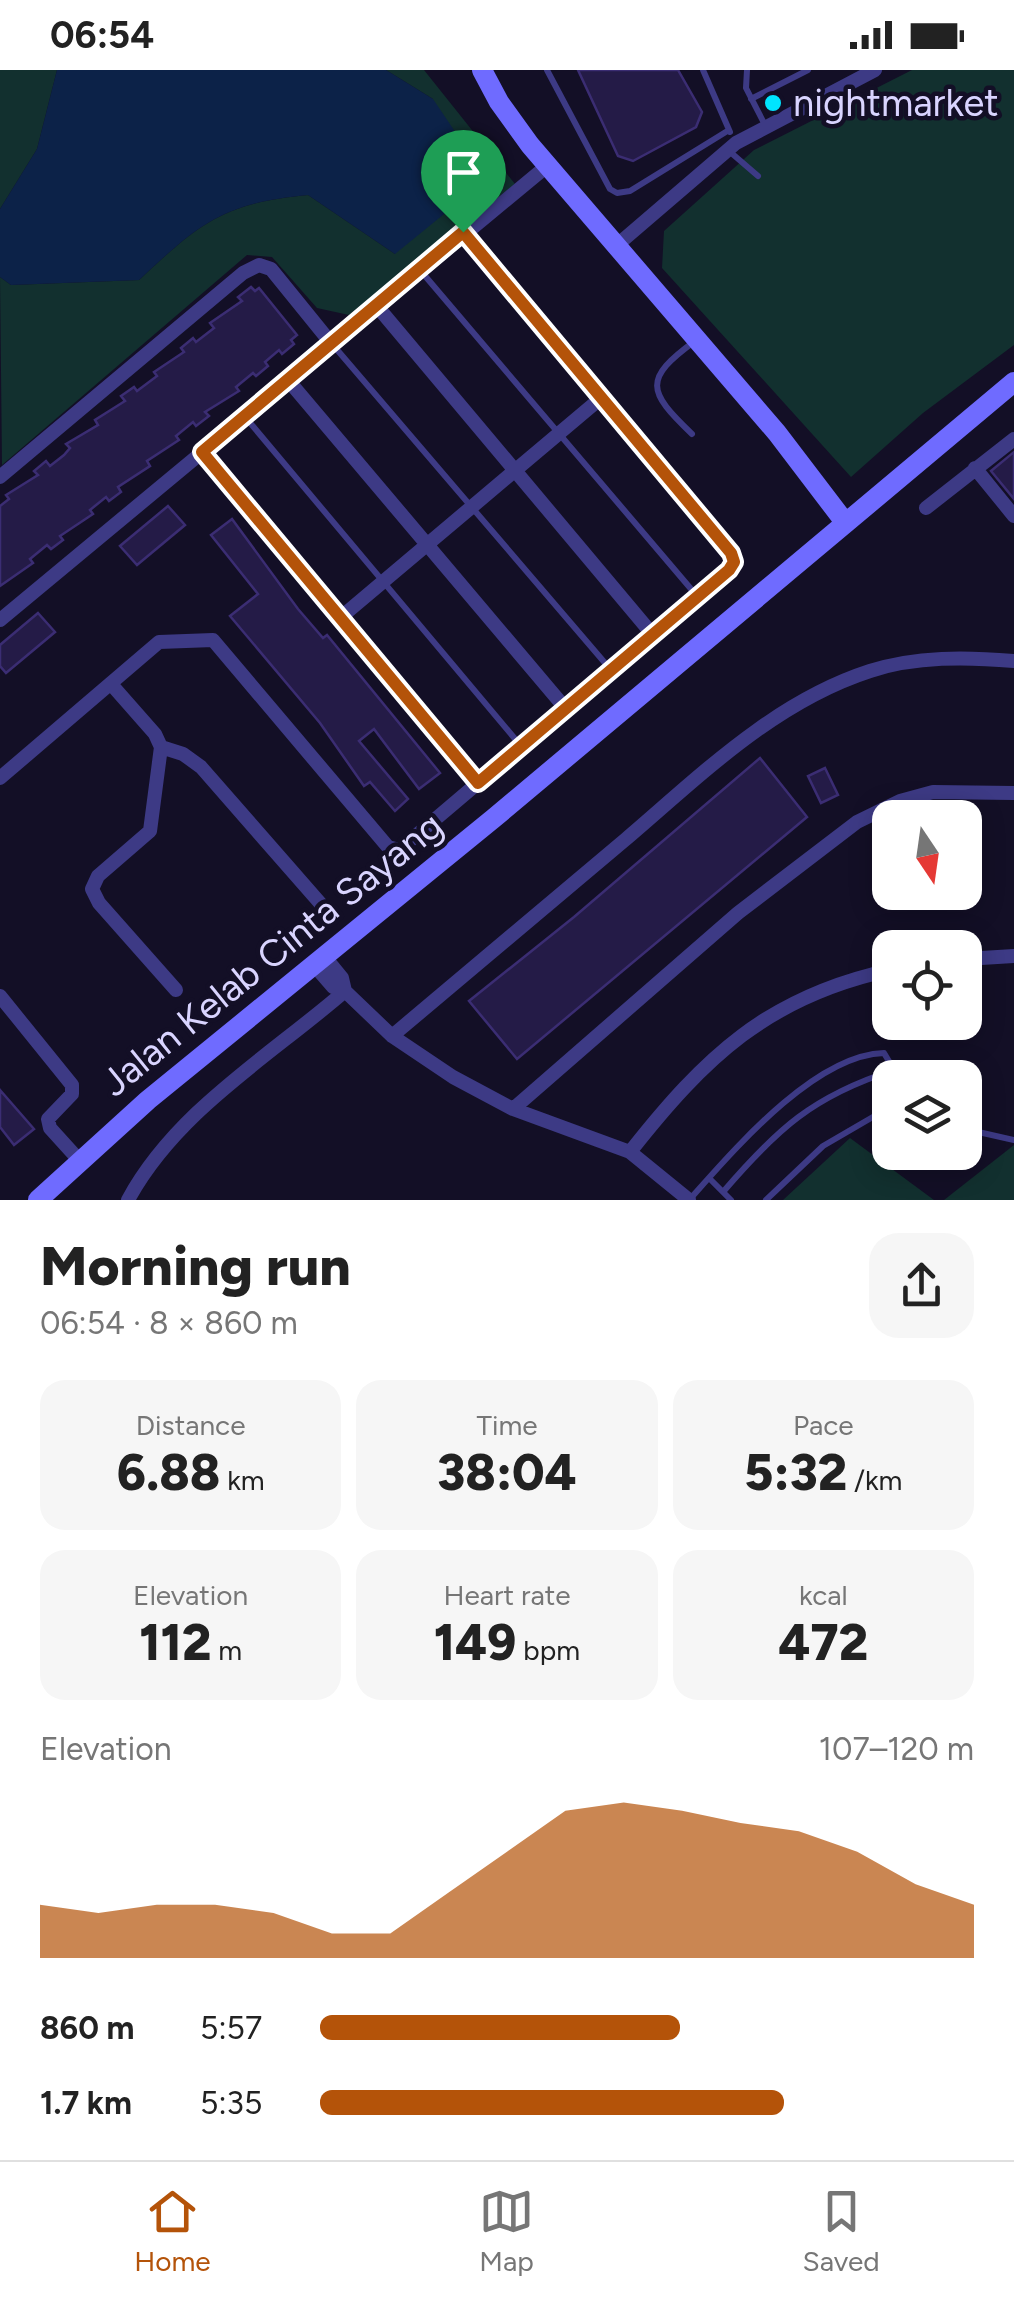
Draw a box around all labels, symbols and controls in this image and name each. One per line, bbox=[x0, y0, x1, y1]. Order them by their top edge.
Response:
text: 06:54 bbox=[50, 12, 154, 58]
place label: nightmarket bbox=[793, 80, 999, 126]
marker: nightmarket bbox=[762, 92, 784, 114]
pin bbox=[421, 130, 506, 233]
icon: arrive bbox=[436, 145, 491, 200]
north arrow bbox=[872, 800, 982, 910]
map controls bbox=[872, 800, 982, 1170]
street label: Jalan Kelab Cinta Sayang bbox=[92, 802, 452, 1106]
button: locate bbox=[872, 930, 982, 1040]
button: layers bbox=[872, 1060, 982, 1170]
text: Morning run bbox=[40, 1233, 351, 1299]
button: share bbox=[869, 1233, 974, 1338]
text: 06:54 · 8 × 860 m bbox=[40, 1304, 298, 1342]
text: Distance bbox=[136, 1408, 246, 1442]
text: Time bbox=[476, 1408, 538, 1442]
text: Pace bbox=[793, 1408, 854, 1442]
text: 6.88 bbox=[117, 1442, 220, 1503]
text: 38:04 bbox=[437, 1442, 577, 1503]
text: 5:32 bbox=[744, 1442, 847, 1503]
text: km bbox=[220, 1463, 265, 1497]
text: /km bbox=[847, 1463, 902, 1497]
text: Elevation bbox=[133, 1578, 248, 1612]
text: Heart rate bbox=[443, 1578, 571, 1612]
text: kcal bbox=[799, 1578, 848, 1612]
text: 112 bbox=[139, 1612, 211, 1673]
text: 149 bbox=[434, 1612, 516, 1673]
text: 472 bbox=[779, 1612, 868, 1673]
text: m bbox=[211, 1633, 242, 1667]
text: bpm bbox=[516, 1633, 580, 1667]
text: Elevation bbox=[40, 1730, 172, 1768]
text: 107–120 m bbox=[819, 1730, 974, 1768]
text: 860 m bbox=[40, 2009, 134, 2047]
text: 5:57 bbox=[200, 2009, 262, 2047]
text: 1.7 km bbox=[40, 2084, 132, 2122]
text: 5:35 bbox=[200, 2084, 262, 2122]
tab: Home bbox=[134, 2184, 211, 2278]
tab: Map bbox=[479, 2184, 534, 2278]
tab: Saved bbox=[803, 2184, 880, 2278]

